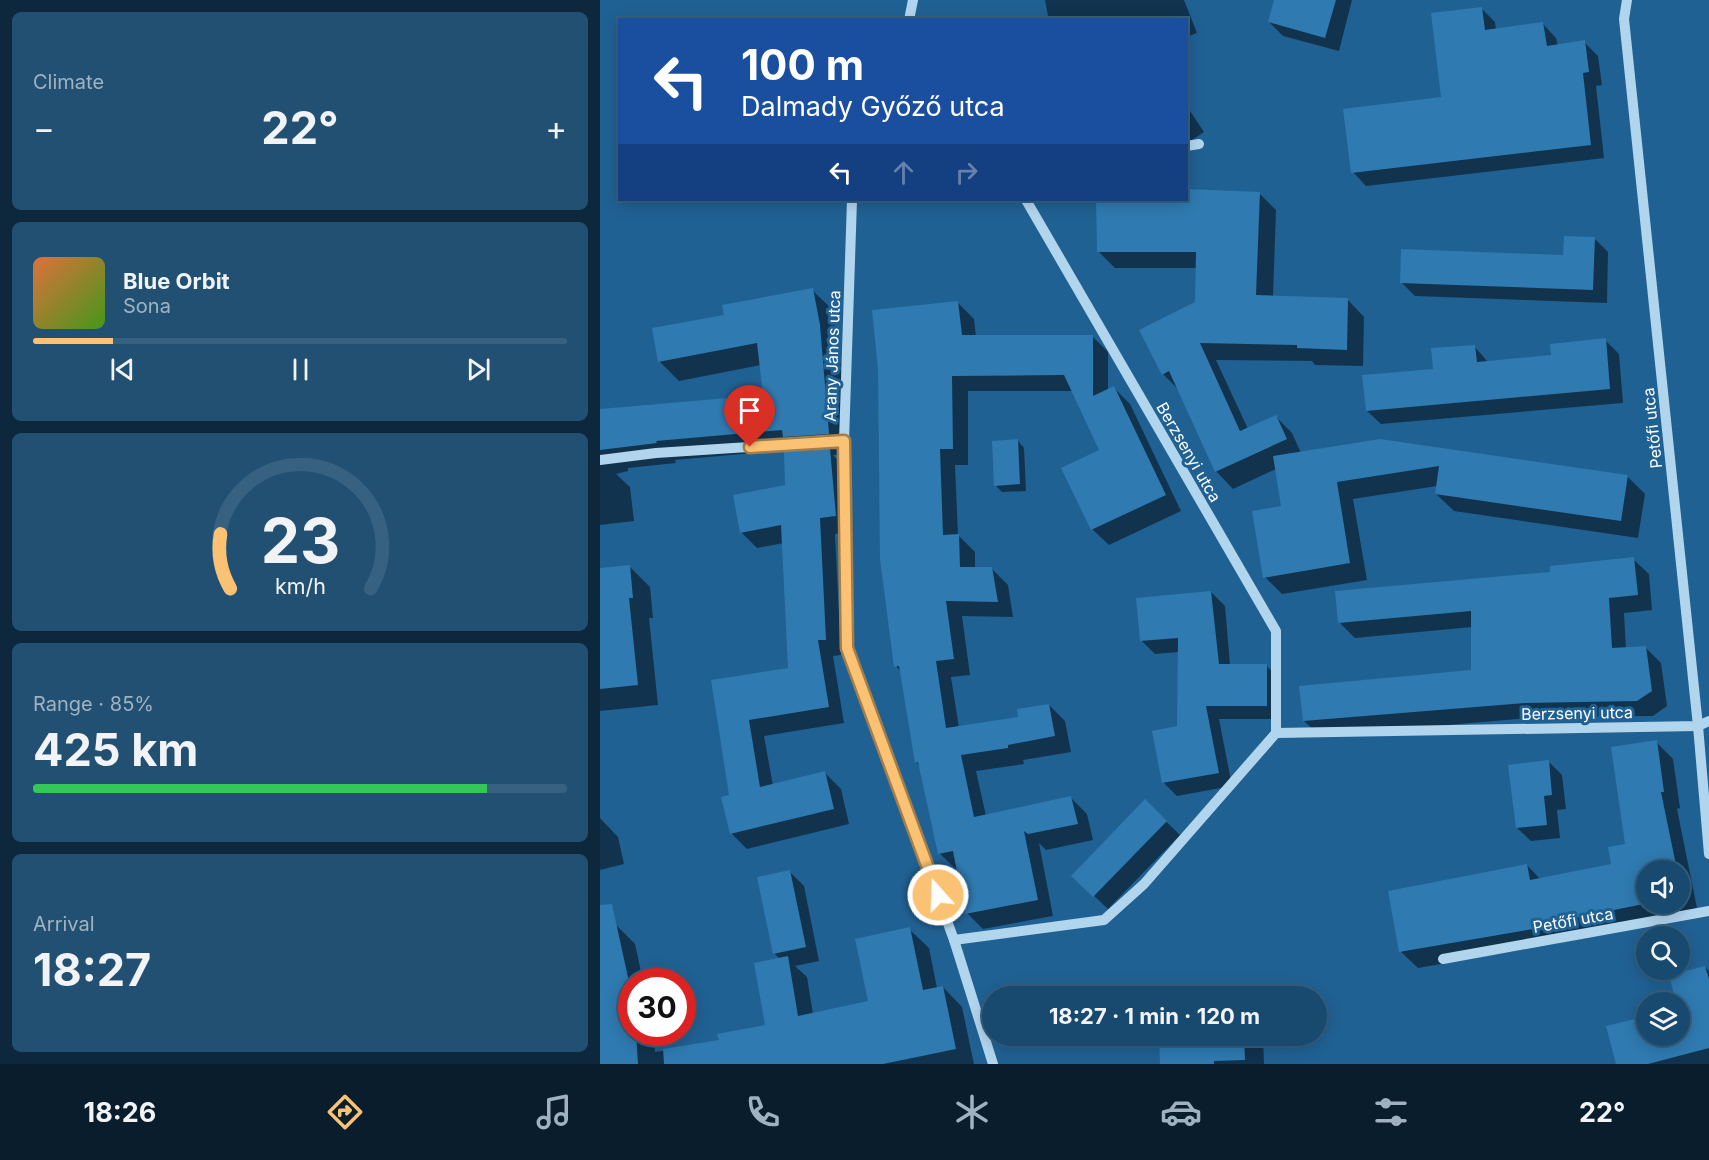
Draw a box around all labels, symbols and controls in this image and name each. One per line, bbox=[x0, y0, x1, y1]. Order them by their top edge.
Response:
text: 100 m bbox=[741, 39, 864, 90]
icon: left bbox=[642, 42, 720, 120]
text: Climate bbox=[33, 70, 104, 94]
text: Dalmady Győző utca bbox=[741, 90, 1005, 123]
text: 22° bbox=[261, 100, 339, 155]
text: − bbox=[33, 108, 55, 148]
text: + bbox=[545, 108, 567, 148]
icon: left bbox=[824, 156, 857, 189]
icon: ahead bbox=[887, 156, 920, 189]
icon: right bbox=[950, 156, 983, 189]
text: Blue Orbit bbox=[123, 268, 230, 294]
street label: Arany János utca bbox=[820, 290, 844, 422]
text: Sona bbox=[123, 294, 171, 318]
icon: previous bbox=[106, 353, 139, 386]
icon: pause bbox=[284, 353, 317, 386]
icon: next bbox=[462, 353, 495, 386]
pin bbox=[724, 385, 775, 447]
street label: Petőfi utca bbox=[1638, 387, 1666, 469]
icon: arrive bbox=[733, 394, 766, 427]
street label: Berzsenyi utca bbox=[1152, 399, 1226, 505]
text: 23 bbox=[260, 503, 340, 578]
text: km/h bbox=[275, 573, 325, 599]
text: Range · 85% bbox=[33, 692, 154, 716]
street label: Berzsenyi utca bbox=[1521, 702, 1633, 724]
text: 425 km bbox=[33, 722, 198, 777]
map controls bbox=[1636, 860, 1690, 1046]
button: sound bbox=[1636, 860, 1690, 914]
position arrow bbox=[906, 863, 970, 927]
street label: Petőfi utca bbox=[1531, 903, 1615, 937]
text: Arrival bbox=[33, 912, 95, 936]
button: search bbox=[1636, 926, 1690, 980]
text: 18:27 bbox=[33, 942, 151, 997]
speed limit sign: 30 bbox=[618, 968, 696, 1046]
button: layers bbox=[1636, 992, 1690, 1046]
text: 18:27 · 1 min · 120 m bbox=[1049, 1003, 1260, 1029]
icon: directions bbox=[324, 1091, 366, 1133]
icon: music bbox=[533, 1091, 575, 1133]
icon: phone bbox=[742, 1091, 784, 1133]
icon: climate bbox=[951, 1091, 993, 1133]
icon: car bbox=[1160, 1091, 1202, 1133]
icon: filters bbox=[1370, 1091, 1412, 1133]
text: 18:26 bbox=[84, 1096, 156, 1129]
text: 22° bbox=[1579, 1096, 1625, 1129]

